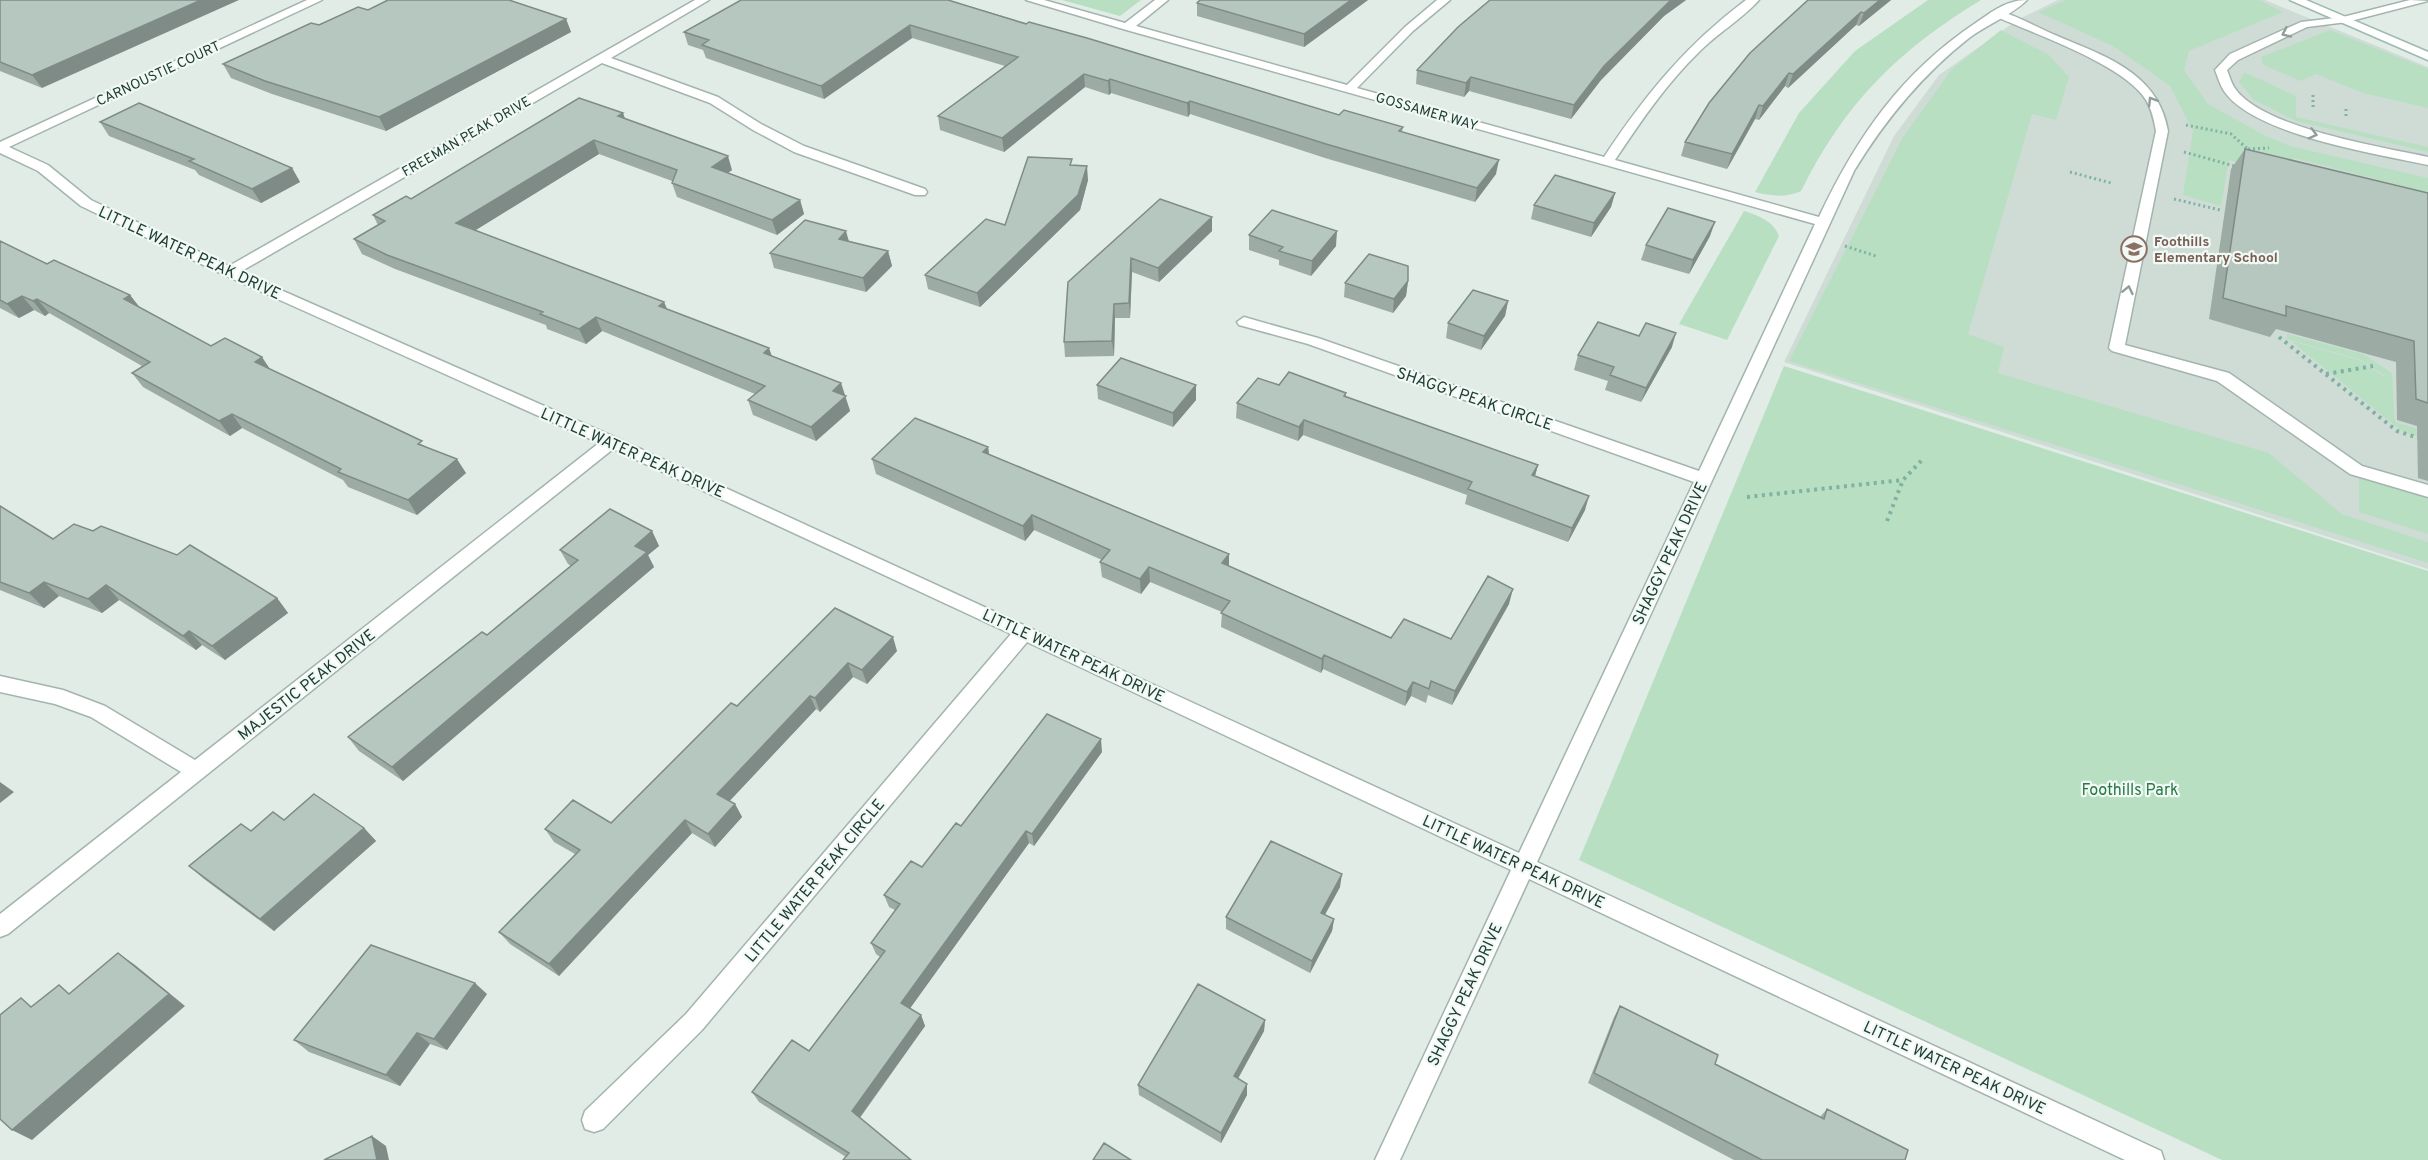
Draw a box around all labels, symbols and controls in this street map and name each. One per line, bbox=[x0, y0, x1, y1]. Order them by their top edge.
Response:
one-way arrow bbox=[2282, 26, 2293, 38]
street label: CARNOUSTIE COURT bbox=[94, 38, 223, 111]
street label: GOSSAMER WAY bbox=[1373, 90, 1480, 135]
street label: FREEMAN PEAK DRIVE bbox=[399, 93, 534, 181]
one-way arrow bbox=[2148, 97, 2160, 107]
one-way arrow bbox=[2308, 127, 2318, 140]
street label: LITTLE WATER PEAK DRIVE bbox=[95, 203, 284, 305]
school or university icon: Foothills Elementary School bbox=[2119, 234, 2149, 264]
place label: Foothills Elementary School bbox=[2154, 234, 2278, 267]
one-way arrow bbox=[2121, 286, 2134, 296]
street label: SHAGGY PEAK CIRCLE bbox=[1394, 364, 1555, 436]
street label: LITTLE WATER PEAK DRIVE bbox=[537, 404, 727, 503]
street label: SHAGGY PEAK DRIVE bbox=[1629, 479, 1713, 629]
street label: LITTLE WATER PEAK DRIVE bbox=[979, 606, 1168, 708]
street label: MAJESTIC PEAK DRIVE bbox=[234, 626, 380, 746]
park label: Foothills Park bbox=[2081, 781, 2179, 801]
street label: LITTLE WATER PEAK CIRCLE bbox=[741, 795, 890, 967]
street label: LITTLE WATER PEAK DRIVE bbox=[1419, 812, 1608, 914]
street label: SHAGGY PEAK DRIVE bbox=[1424, 920, 1508, 1070]
street label: LITTLE WATER PEAK DRIVE bbox=[1860, 1018, 2049, 1120]

